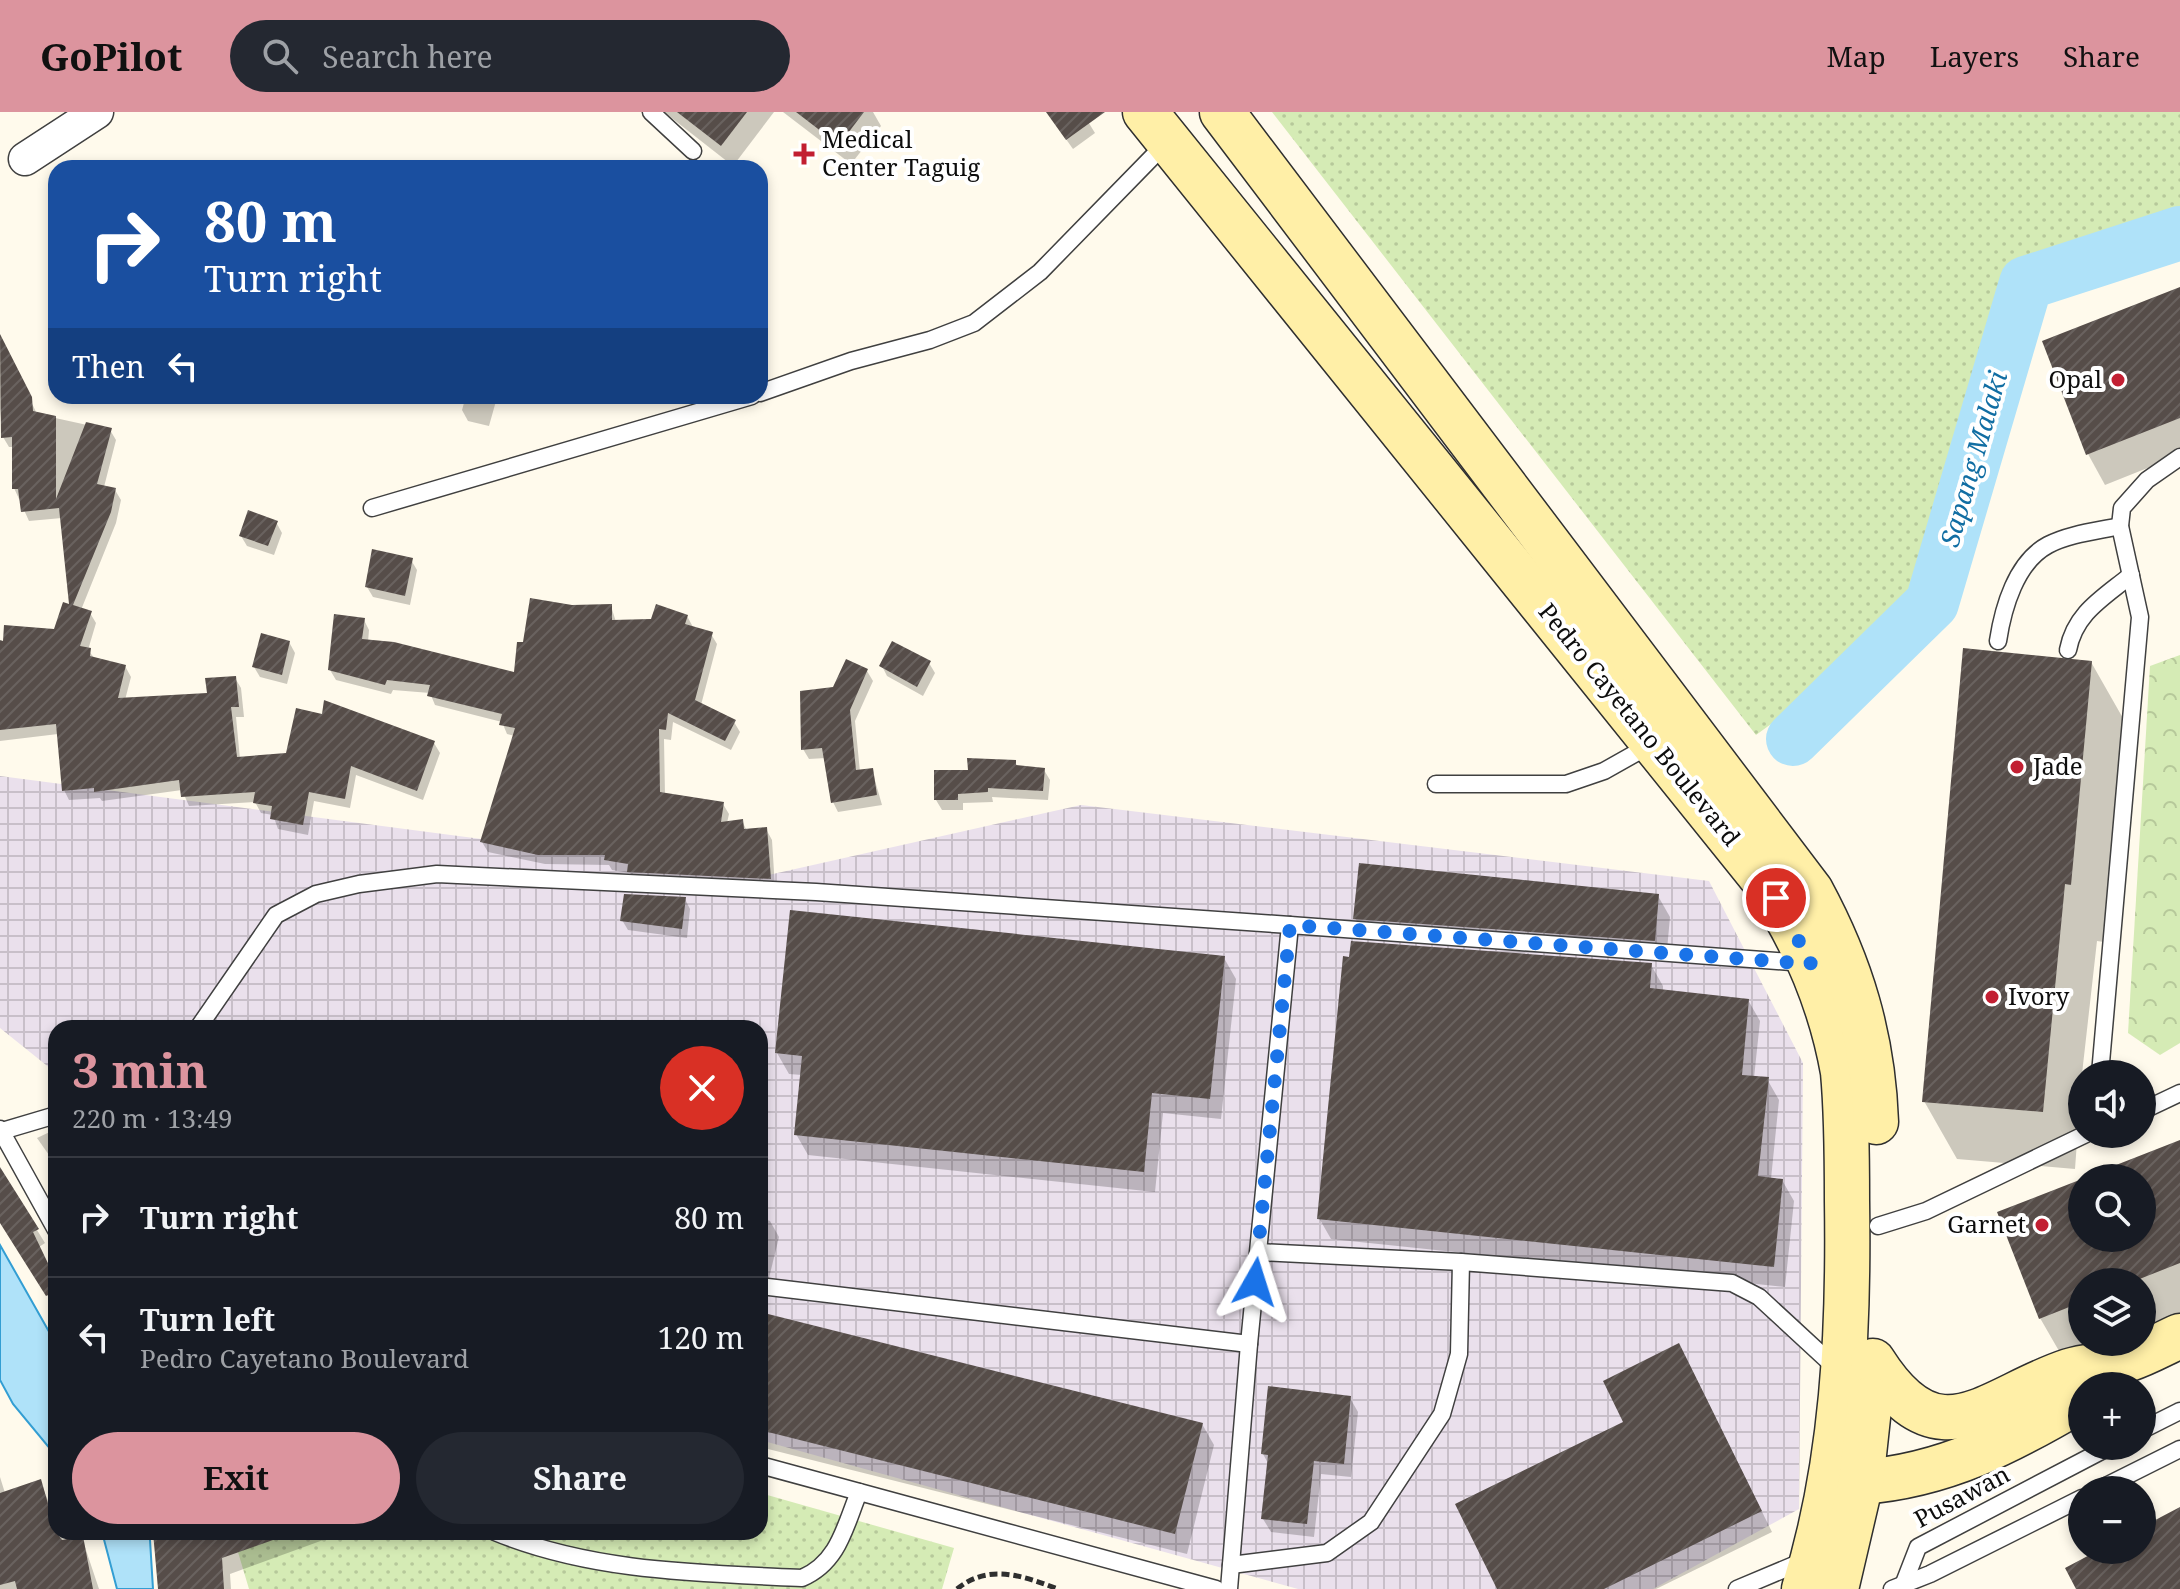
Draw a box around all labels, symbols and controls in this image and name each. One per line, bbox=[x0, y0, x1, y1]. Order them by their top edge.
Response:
search box bbox=[230, 20, 790, 92]
text: GoPilot bbox=[40, 30, 182, 82]
icon: search bbox=[258, 34, 302, 78]
text: Search here bbox=[322, 36, 493, 77]
text: Map bbox=[1827, 37, 1886, 75]
text: Layers bbox=[1930, 37, 2019, 75]
text: Share bbox=[2063, 37, 2140, 75]
place label: Medical Center Taguig bbox=[822, 122, 980, 183]
marker: Medical Center Taguig bbox=[793, 143, 815, 165]
text: 80 m bbox=[204, 182, 337, 258]
icon: right bbox=[72, 192, 176, 296]
text: Turn right bbox=[204, 254, 382, 303]
icon: left bbox=[161, 344, 205, 388]
text: Then bbox=[72, 346, 145, 387]
place label: Opal bbox=[2049, 362, 2103, 395]
water label: Sapang Malaki bbox=[1931, 367, 2015, 551]
marker: Opal bbox=[2109, 371, 2127, 389]
street label: Pedro Cayetano Boulevard bbox=[1532, 596, 1749, 853]
place label: Jade bbox=[2032, 749, 2083, 782]
marker: Jade bbox=[2008, 758, 2026, 776]
pin bbox=[1742, 864, 1810, 932]
icon: arrive bbox=[1754, 876, 1798, 920]
place label: Ivory bbox=[2008, 979, 2070, 1012]
marker: Ivory bbox=[1983, 988, 2001, 1006]
text: 3 min bbox=[72, 1037, 208, 1102]
button: close bbox=[660, 1046, 744, 1130]
map controls bbox=[2068, 1060, 2156, 1564]
button: sound bbox=[2068, 1060, 2156, 1148]
text: 220 m · 13:49 bbox=[72, 1100, 233, 1136]
button: search bbox=[2068, 1164, 2156, 1252]
icon: right bbox=[72, 1195, 116, 1239]
text: Turn right bbox=[140, 1197, 298, 1238]
text: 80 m bbox=[674, 1197, 744, 1238]
place label: Garnet bbox=[1947, 1207, 2026, 1240]
marker: Garnet bbox=[2033, 1216, 2051, 1234]
position arrow bbox=[1213, 1240, 1297, 1324]
button: layers bbox=[2068, 1268, 2156, 1356]
text: Turn left bbox=[140, 1299, 275, 1340]
icon: left bbox=[72, 1315, 116, 1359]
text: 120 m bbox=[658, 1317, 744, 1358]
text: Pedro Cayetano Boulevard bbox=[140, 1340, 469, 1376]
button: + bbox=[2068, 1372, 2156, 1460]
button: Exit bbox=[72, 1432, 400, 1524]
button: Share bbox=[416, 1432, 744, 1524]
street label: Pusawan bbox=[1908, 1457, 2015, 1535]
button: − bbox=[2068, 1476, 2156, 1564]

